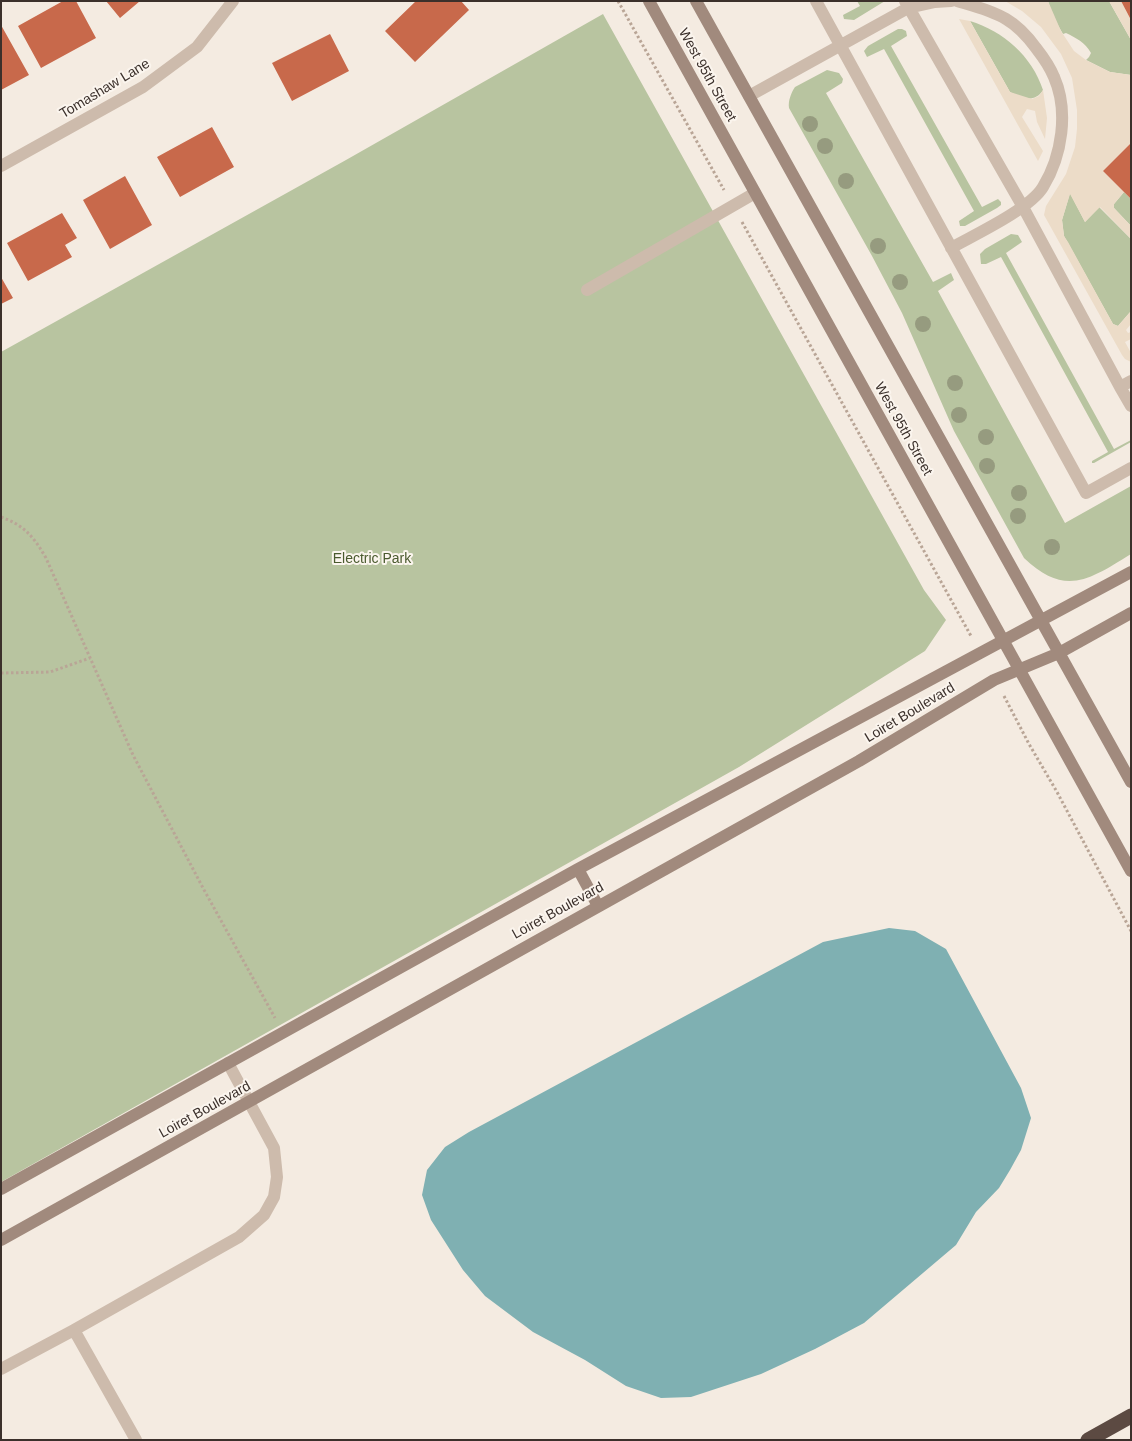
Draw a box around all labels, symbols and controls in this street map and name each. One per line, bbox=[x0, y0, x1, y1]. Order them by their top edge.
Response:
street label: West 95th Street bbox=[674, 25, 740, 125]
street label: Tomashaw Lane bbox=[57, 56, 153, 122]
street label: West 95th Street bbox=[870, 379, 936, 479]
park label: Electric Park bbox=[333, 551, 411, 567]
street label: Loiret Boulevard bbox=[862, 680, 958, 746]
street label: Loiret Boulevard bbox=[509, 879, 607, 943]
street label: Loiret Boulevard bbox=[156, 1078, 254, 1142]

